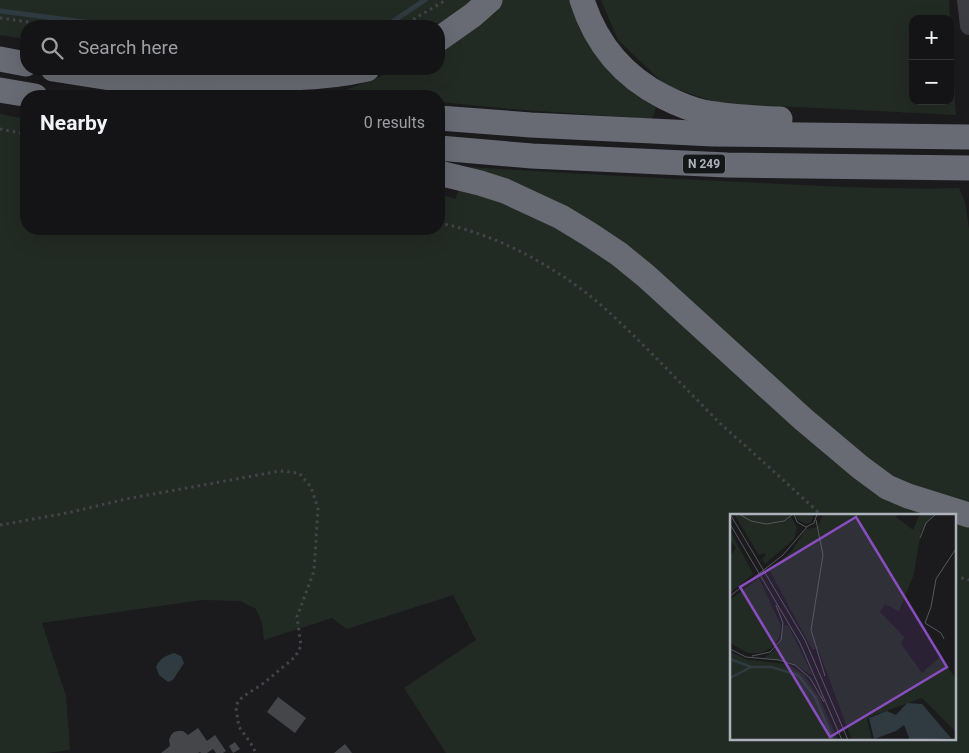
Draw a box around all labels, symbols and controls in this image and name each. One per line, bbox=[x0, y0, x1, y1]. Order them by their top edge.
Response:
map controls bbox=[909, 15, 954, 105]
button: + bbox=[909, 15, 954, 60]
search box bbox=[20, 20, 445, 75]
icon: search bbox=[38, 34, 66, 62]
text: Search here bbox=[78, 36, 178, 59]
button: − bbox=[909, 60, 954, 105]
text: Nearby bbox=[40, 111, 107, 135]
text: 0 results bbox=[364, 113, 425, 132]
road number: N 249 bbox=[683, 154, 725, 173]
inset map bbox=[730, 514, 956, 740]

